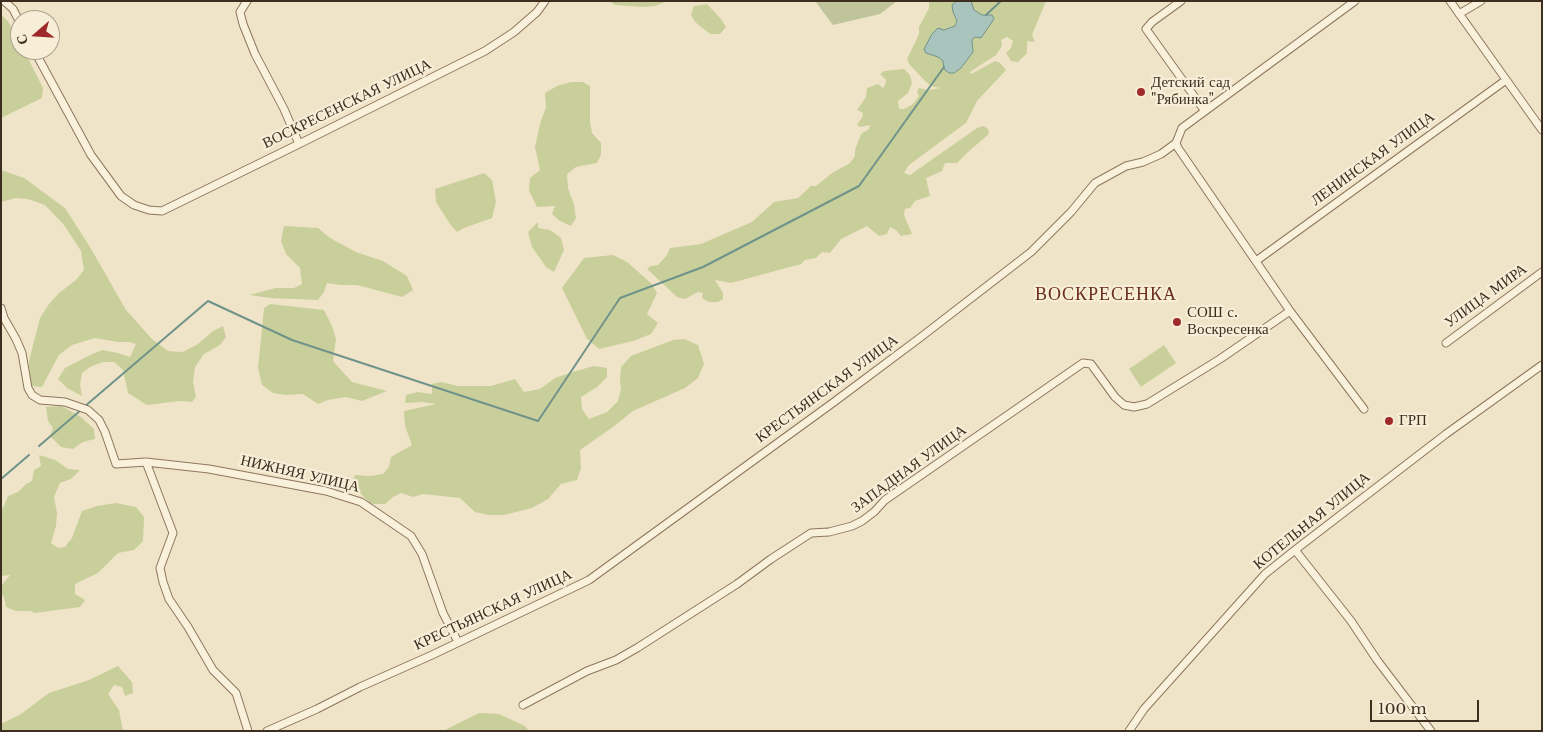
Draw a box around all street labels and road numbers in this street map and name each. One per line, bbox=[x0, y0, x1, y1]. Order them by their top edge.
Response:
street label: ВОСКРЕСЕНСКАЯ УЛИЦА bbox=[260, 55, 434, 153]
street label: ЛЕНИНСКАЯ УЛИЦА bbox=[1308, 108, 1438, 210]
street label: УЛИЦА МИРА bbox=[1441, 260, 1531, 332]
street label: КРЕСТЬЯНСКАЯ УЛИЦА bbox=[752, 331, 902, 447]
street label: ЗАПАДНАЯ УЛИЦА bbox=[848, 421, 970, 517]
street label: НИЖНЯЯ УЛИЦА bbox=[239, 452, 361, 496]
street label: КОТЕЛЬНАЯ УЛИЦА bbox=[1250, 468, 1374, 574]
street label: КРЕСТЬЯНСКАЯ УЛИЦА bbox=[411, 565, 575, 655]

